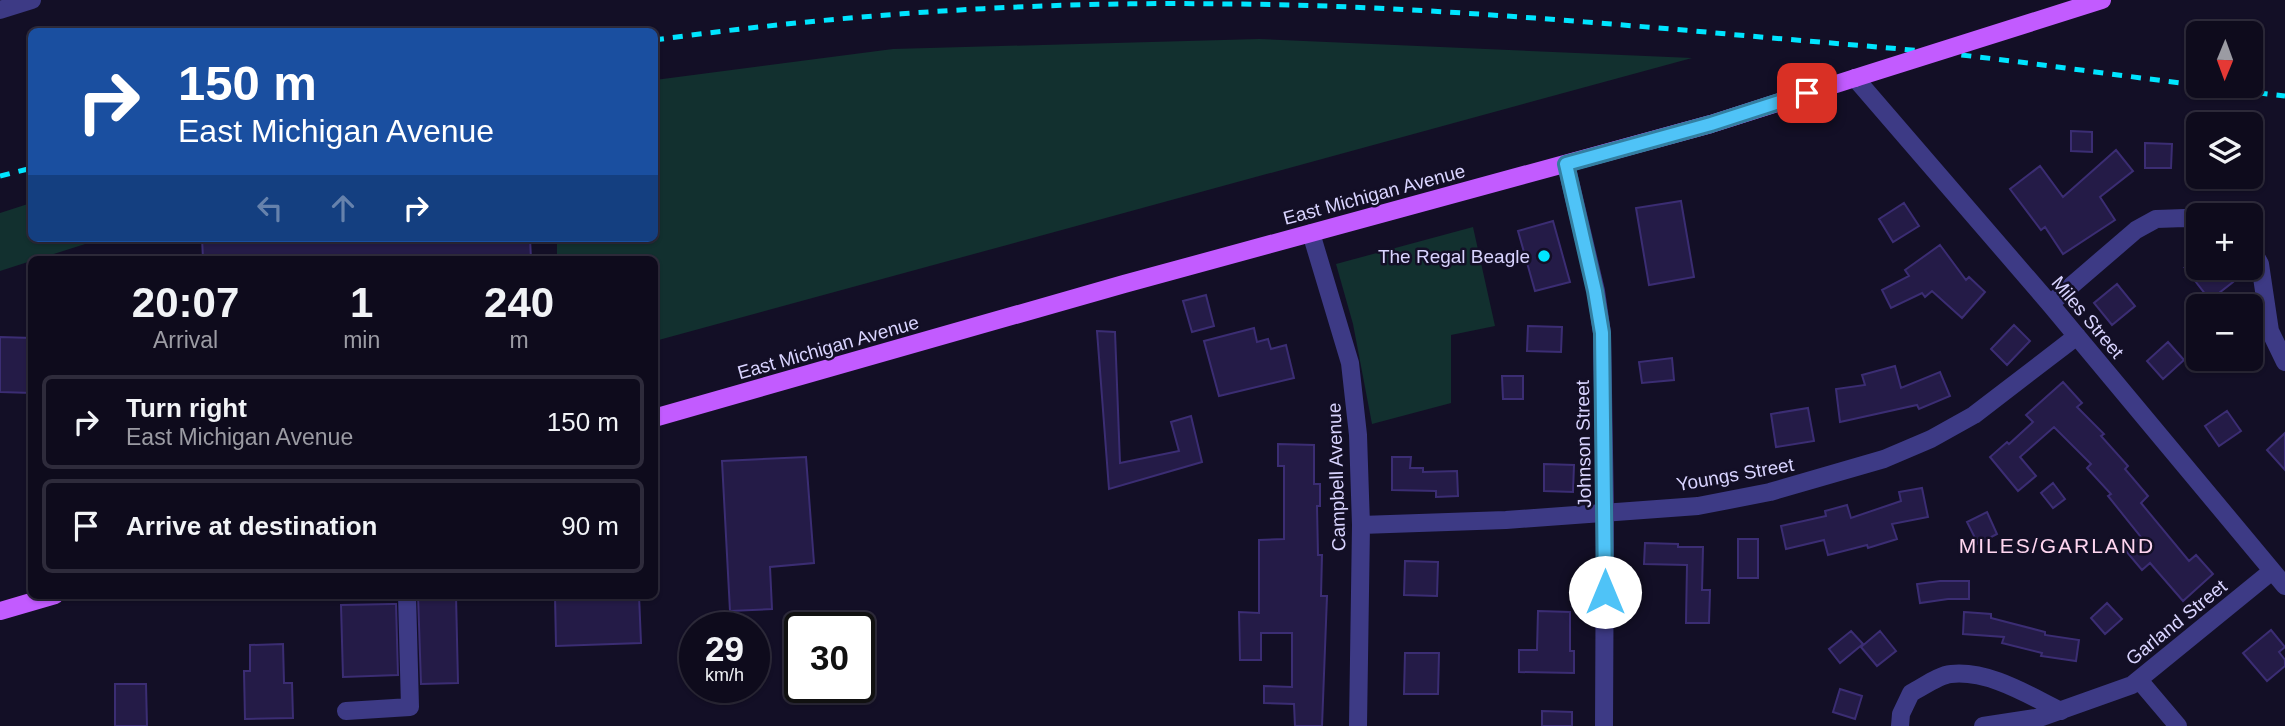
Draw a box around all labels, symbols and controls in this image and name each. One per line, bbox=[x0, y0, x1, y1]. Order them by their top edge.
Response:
north arrow bbox=[2186, 21, 2263, 98]
map controls bbox=[2186, 21, 2263, 371]
icon: right bbox=[63, 56, 154, 147]
text: 150 m bbox=[178, 56, 317, 110]
pin bbox=[1777, 63, 1837, 123]
icon: arrive bbox=[1788, 74, 1826, 112]
button: layers bbox=[2186, 112, 2263, 189]
text: East Michigan Avenue bbox=[178, 113, 494, 149]
street label: East Michigan Avenue bbox=[1281, 160, 1467, 229]
icon: left bbox=[251, 189, 289, 227]
icon: ahead bbox=[324, 189, 362, 227]
icon: right bbox=[397, 189, 435, 227]
button: + bbox=[2186, 203, 2263, 280]
place label: The Regal Beagle bbox=[1378, 246, 1530, 267]
marker: The Regal Beagle bbox=[1536, 248, 1552, 264]
street label: Miles Street bbox=[2047, 272, 2128, 363]
text: 20:07 bbox=[132, 279, 239, 326]
text: 1 bbox=[350, 279, 373, 326]
text: 240 bbox=[484, 279, 554, 326]
button: − bbox=[2186, 294, 2263, 371]
street label: East Michigan Avenue bbox=[735, 312, 921, 383]
text: Arrival bbox=[153, 327, 218, 353]
text: min bbox=[343, 327, 380, 353]
text: m bbox=[510, 327, 529, 353]
street label: Johnson Street bbox=[1572, 379, 1595, 508]
text: Turn right bbox=[126, 393, 247, 423]
street label: Campbell Avenue bbox=[1323, 402, 1350, 552]
icon: right bbox=[67, 403, 105, 441]
text: 150 m bbox=[547, 407, 619, 437]
text: East Michigan Avenue bbox=[126, 424, 353, 450]
street label: Youngs Street bbox=[1675, 454, 1796, 495]
icon: arrive bbox=[67, 507, 105, 545]
text: Arrive at destination bbox=[126, 511, 377, 541]
text: 90 m bbox=[561, 511, 619, 541]
district label: MILES/GARLAND bbox=[1959, 534, 2155, 557]
position arrow bbox=[1568, 555, 1642, 629]
street label: Garland Street bbox=[2122, 575, 2231, 669]
speed limit sign: 30 bbox=[784, 612, 875, 703]
text: 29 bbox=[705, 629, 744, 668]
text: km/h bbox=[705, 665, 744, 685]

